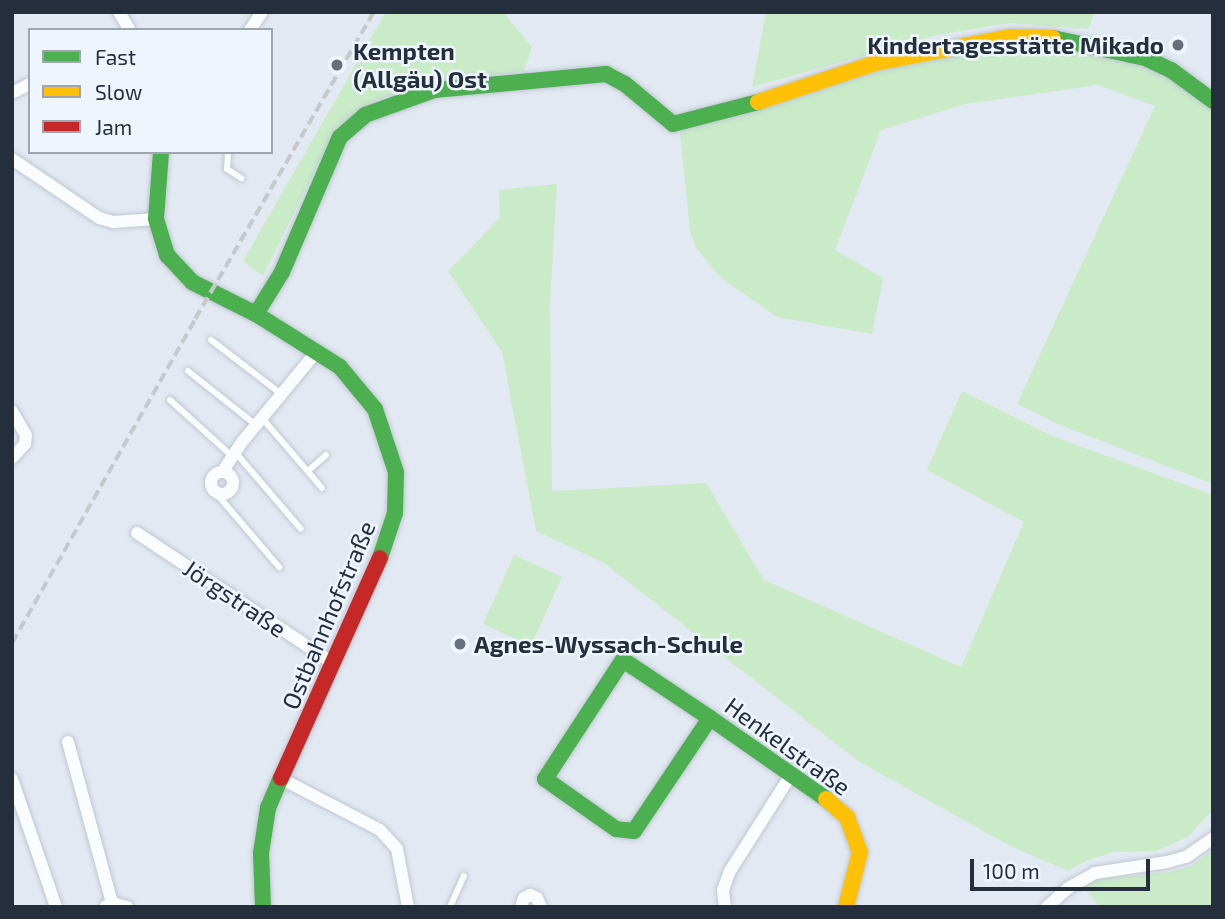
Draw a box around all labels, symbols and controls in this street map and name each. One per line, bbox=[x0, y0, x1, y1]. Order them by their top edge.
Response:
legend bbox=[28, 28, 273, 154]
place label: Kindertagesstätte Mikado bbox=[867, 31, 1164, 59]
place label: Kempten (Allgäu) Ost bbox=[353, 37, 487, 93]
marker: Kindertagesstätte Mikado bbox=[1170, 37, 1186, 53]
text: Fast bbox=[95, 44, 136, 69]
marker: Kempten (Allgäu) Ost bbox=[327, 55, 347, 75]
text: Slow bbox=[95, 79, 142, 104]
text: Jam bbox=[95, 114, 132, 139]
street label: Ostbahnhofstraße bbox=[275, 516, 381, 714]
street label: Jörgstraße bbox=[178, 553, 292, 643]
place label: Agnes-Wyssach-Schule bbox=[474, 630, 743, 658]
marker: Agnes-Wyssach-Schule bbox=[452, 636, 468, 652]
street label: Henkelstraße bbox=[720, 691, 856, 801]
scale bar bbox=[973, 846, 1153, 890]
text: 100 m bbox=[983, 858, 1040, 883]

